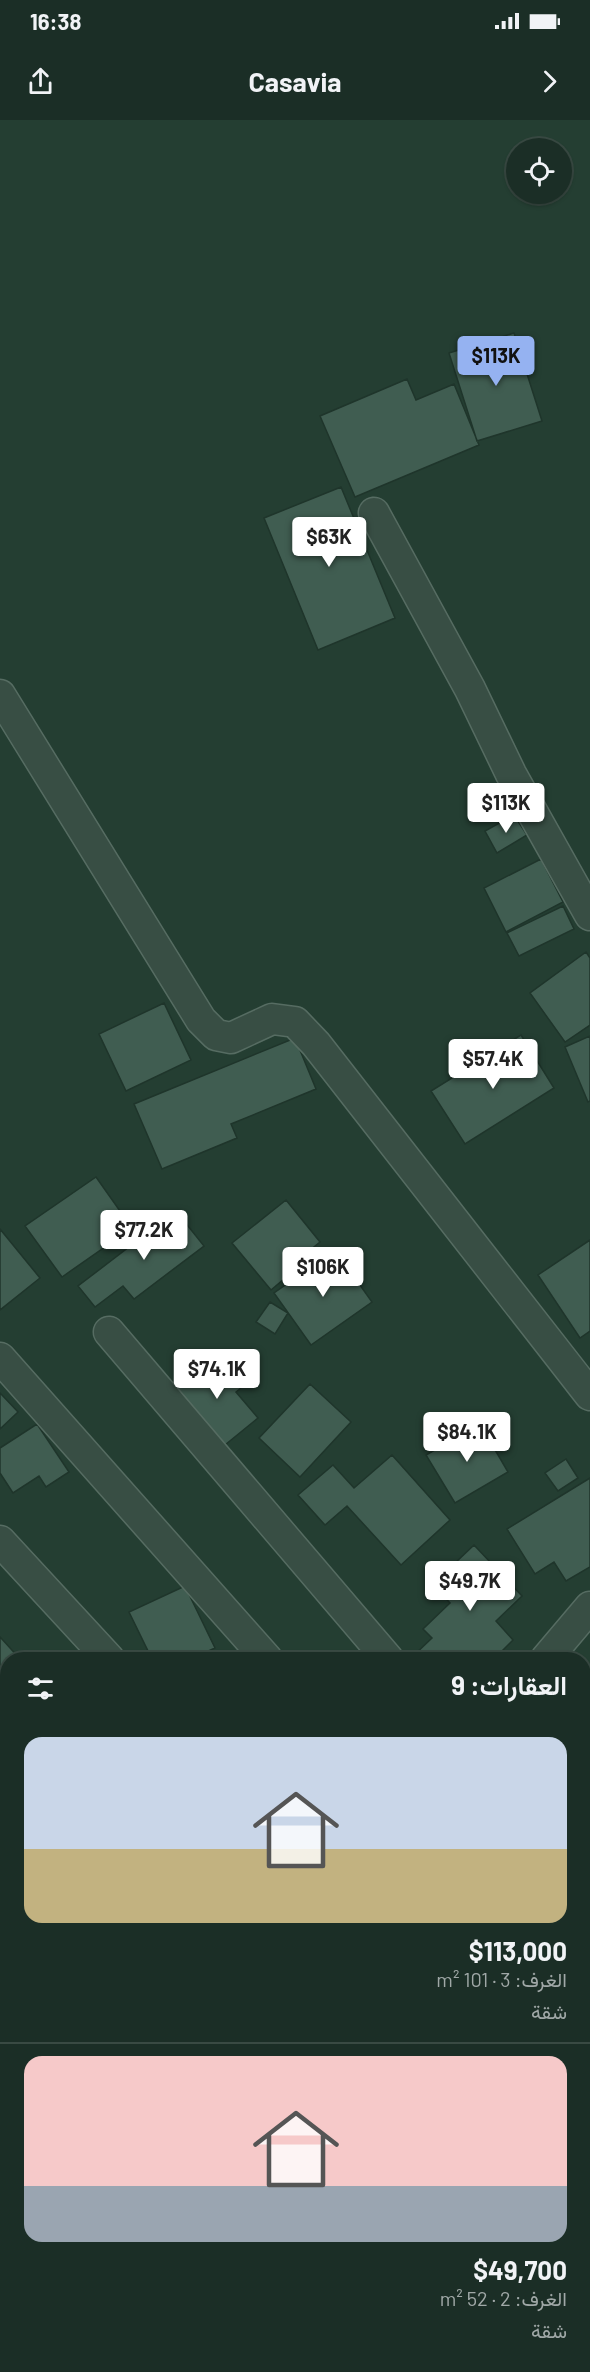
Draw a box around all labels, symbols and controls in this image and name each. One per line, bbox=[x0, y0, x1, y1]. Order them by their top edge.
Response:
text: 16:38 bbox=[30, 8, 81, 34]
icon: share bbox=[24, 65, 57, 98]
text: Casavia bbox=[248, 65, 342, 97]
icon: forward bbox=[533, 65, 566, 98]
map controls bbox=[506, 138, 572, 204]
button: locate bbox=[506, 138, 572, 204]
pin: $113K bbox=[454, 336, 538, 387]
text: $113K bbox=[471, 343, 521, 367]
pin: $63K bbox=[293, 517, 365, 568]
text: $63K bbox=[306, 524, 352, 548]
pin: $113K bbox=[464, 783, 548, 834]
text: $113K bbox=[481, 790, 531, 814]
pin: $57.4K bbox=[444, 1039, 542, 1090]
text: $57.4K bbox=[463, 1046, 523, 1070]
pin: $77.2K bbox=[95, 1210, 193, 1261]
text: $77.2K bbox=[114, 1217, 174, 1241]
pin: $106K bbox=[281, 1247, 365, 1298]
text: $106K bbox=[296, 1254, 350, 1278]
pin: $74.1K bbox=[168, 1349, 266, 1400]
text: $74.1K bbox=[188, 1356, 246, 1380]
pin: $84.1K bbox=[418, 1412, 516, 1463]
text: $84.1K bbox=[437, 1419, 497, 1443]
pin: $49.7K bbox=[421, 1561, 519, 1612]
text: $49.7K bbox=[439, 1568, 501, 1592]
text: العقارات: 9 bbox=[451, 1669, 567, 1700]
icon: filters bbox=[24, 1672, 57, 1705]
icon: home bbox=[242, 1776, 350, 1884]
text: $113,000 bbox=[469, 1935, 567, 1966]
text: الغرف: 3 · 101 m² bbox=[436, 1967, 567, 1991]
text: شقة bbox=[531, 1999, 567, 2023]
icon: home bbox=[242, 2095, 350, 2203]
text: $49,700 bbox=[473, 2254, 567, 2285]
text: الغرف: 2 · 52 m² bbox=[440, 2286, 567, 2310]
text: شقة bbox=[531, 2318, 567, 2342]

